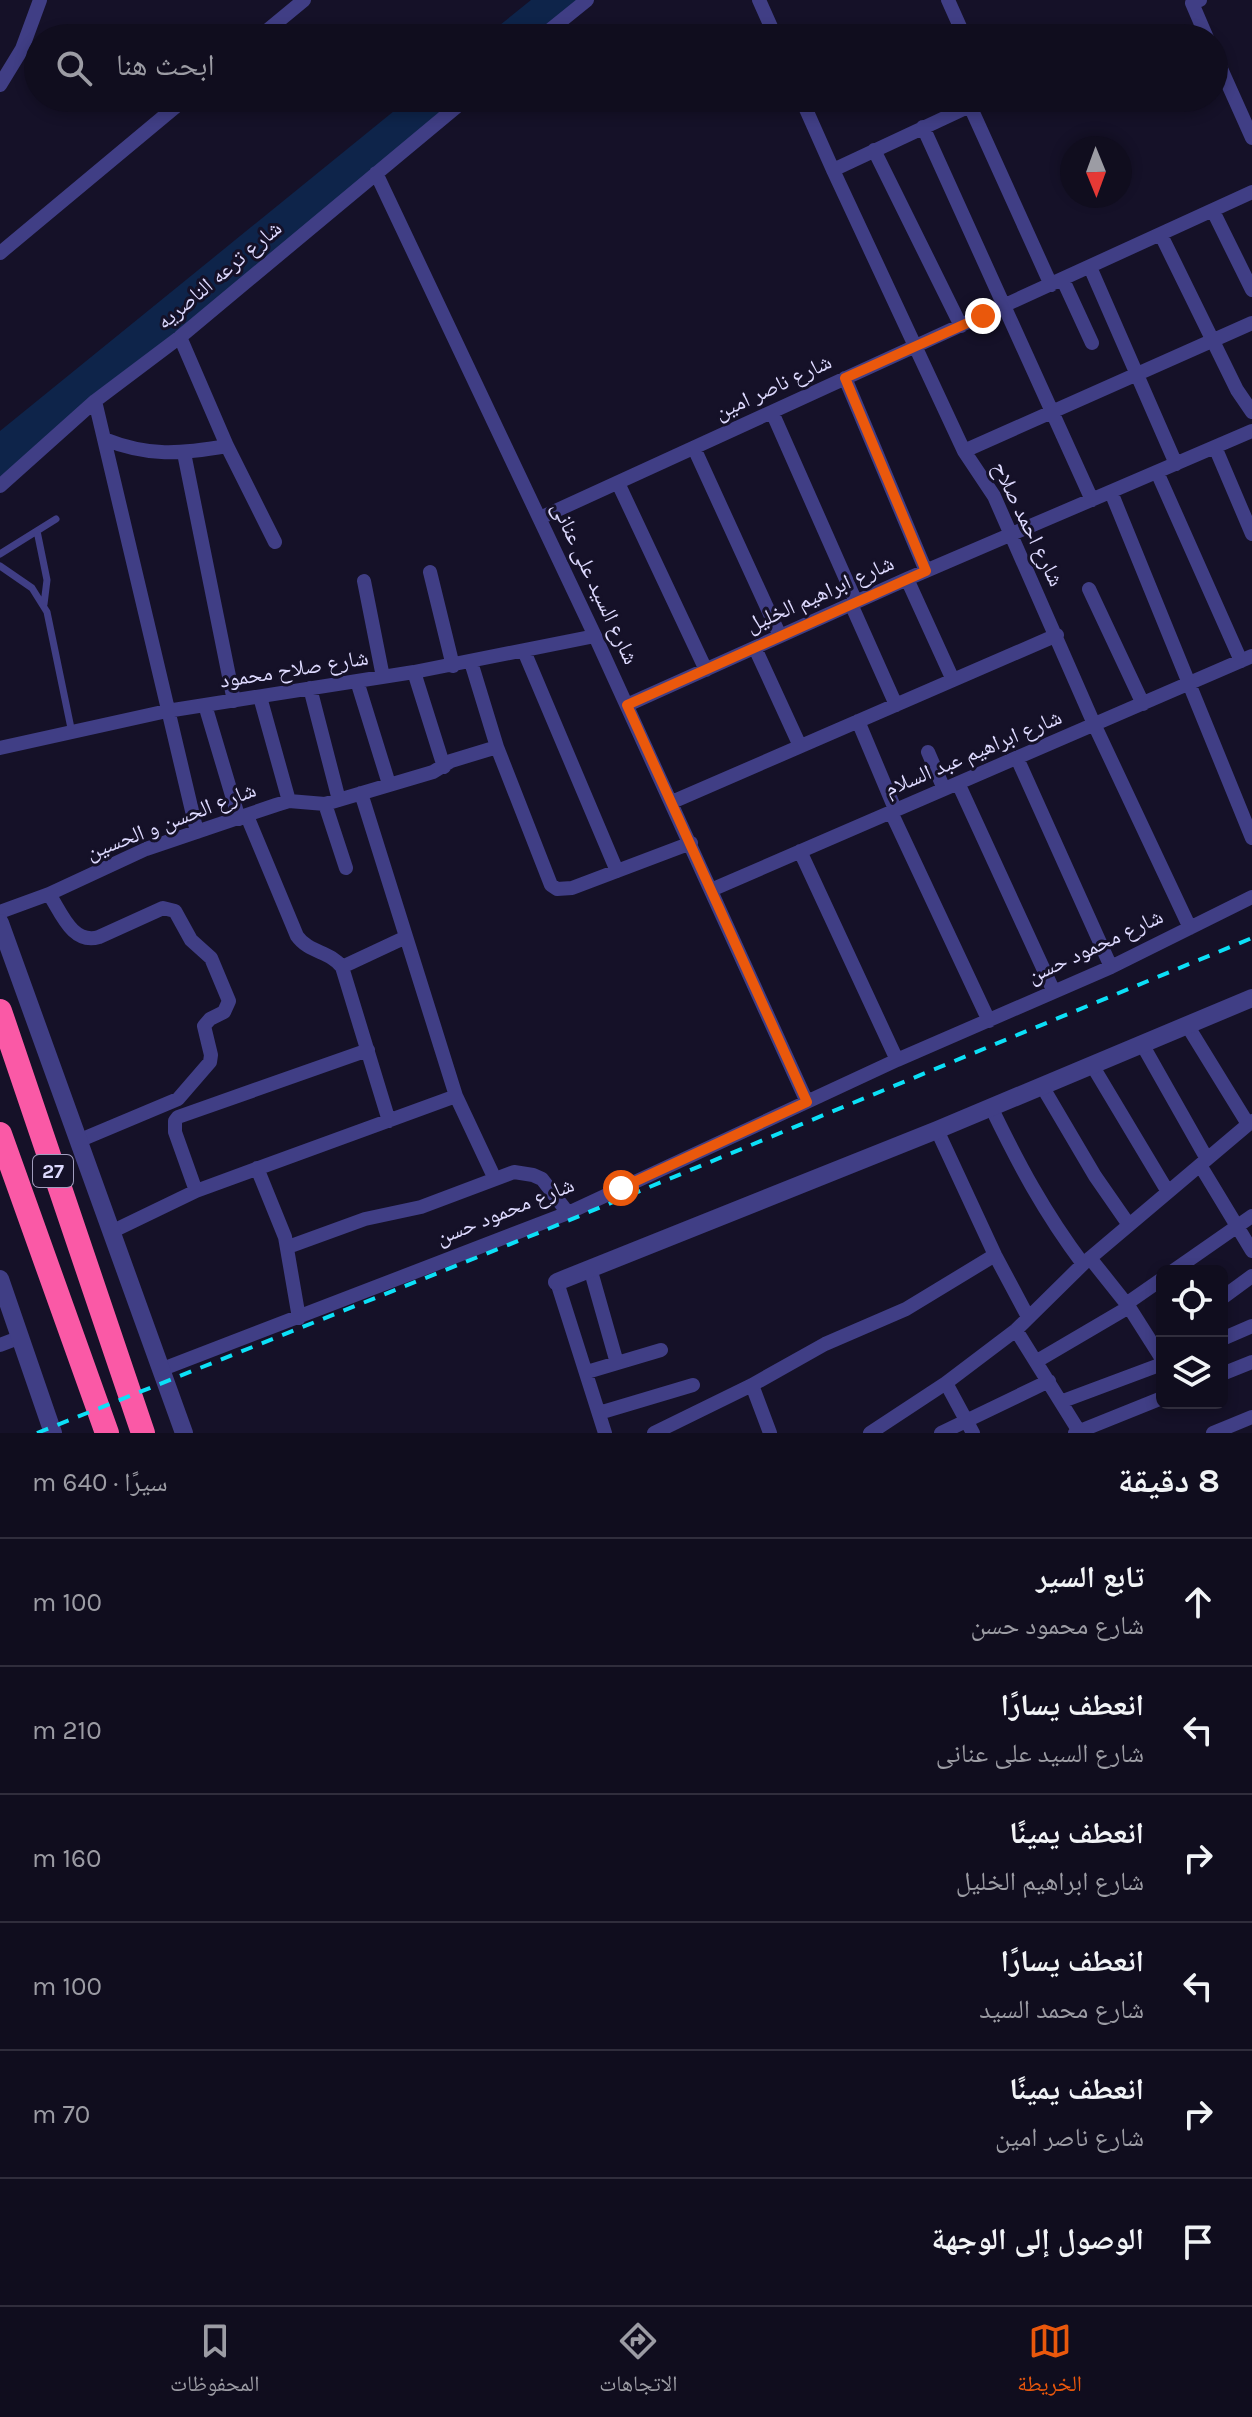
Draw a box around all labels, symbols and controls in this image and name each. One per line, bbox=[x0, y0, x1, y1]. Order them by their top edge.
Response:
search box bbox=[24, 24, 1228, 112]
icon: search bbox=[52, 46, 96, 90]
text: ابحث هنا bbox=[116, 47, 215, 83]
north arrow bbox=[1060, 136, 1132, 208]
street label: شارع ترعه الناصريه bbox=[151, 215, 287, 335]
route end bbox=[965, 298, 1001, 334]
street label: شارع ناصر امين bbox=[710, 349, 836, 425]
street label: شارع احمد صلاح bbox=[987, 457, 1069, 591]
street label: شارع السيد على عنانى bbox=[546, 498, 644, 668]
street label: شارع ابراهيم الخليل bbox=[742, 550, 898, 639]
street label: شارع صلاح محمود bbox=[218, 644, 370, 694]
street label: شارع ابراهيم عبد السلام bbox=[880, 704, 1066, 803]
street label: شارع الحسن و الحسين bbox=[82, 777, 260, 865]
street label: شارع محمود حسن bbox=[1023, 903, 1167, 989]
road number: 27 bbox=[33, 1155, 73, 1187]
route start bbox=[603, 1170, 639, 1206]
street label: شارع محمود حسن bbox=[432, 1171, 578, 1251]
map controls bbox=[1156, 1265, 1228, 1409]
button: locate bbox=[1156, 1265, 1228, 1337]
button: layers bbox=[1156, 1337, 1228, 1409]
text: 8 دقيقة bbox=[1118, 1461, 1220, 1501]
text: سيرًا · 640 m bbox=[32, 1467, 168, 1498]
text: تابع السير bbox=[1036, 1559, 1144, 1595]
icon: ahead bbox=[1176, 1580, 1220, 1624]
text: 100 m bbox=[32, 1587, 102, 1618]
text: شارع محمود حسن bbox=[970, 1610, 1144, 1641]
text: انعطف يسارًا bbox=[1000, 1687, 1144, 1723]
icon: left bbox=[1176, 1708, 1220, 1752]
text: 210 m bbox=[32, 1715, 102, 1746]
text: شارع السيد على عنانى bbox=[936, 1738, 1144, 1769]
text: انعطف يمينًا bbox=[1009, 1815, 1144, 1851]
icon: right bbox=[1176, 1836, 1220, 1880]
text: 160 m bbox=[32, 1843, 101, 1874]
text: شارع ابراهيم الخليل bbox=[956, 1866, 1144, 1897]
text: انعطف يسارًا bbox=[1000, 1943, 1144, 1979]
icon: left bbox=[1176, 1964, 1220, 2008]
text: 100 m bbox=[32, 1971, 102, 2002]
text: شارع محمد السيد bbox=[979, 1994, 1144, 2025]
text: انعطف يمينًا bbox=[1009, 2071, 1144, 2107]
icon: right bbox=[1176, 2092, 1220, 2136]
text: 70 m bbox=[32, 2099, 90, 2130]
text: شارع ناصر امين bbox=[995, 2122, 1144, 2153]
icon: arrive bbox=[1176, 2220, 1220, 2264]
text: الوصول إلى الوجهة bbox=[932, 2221, 1144, 2257]
tab: المحفوظات bbox=[170, 2319, 259, 2405]
tab: الاتجاهات bbox=[599, 2319, 677, 2405]
tab: الخريطة bbox=[1017, 2319, 1082, 2405]

